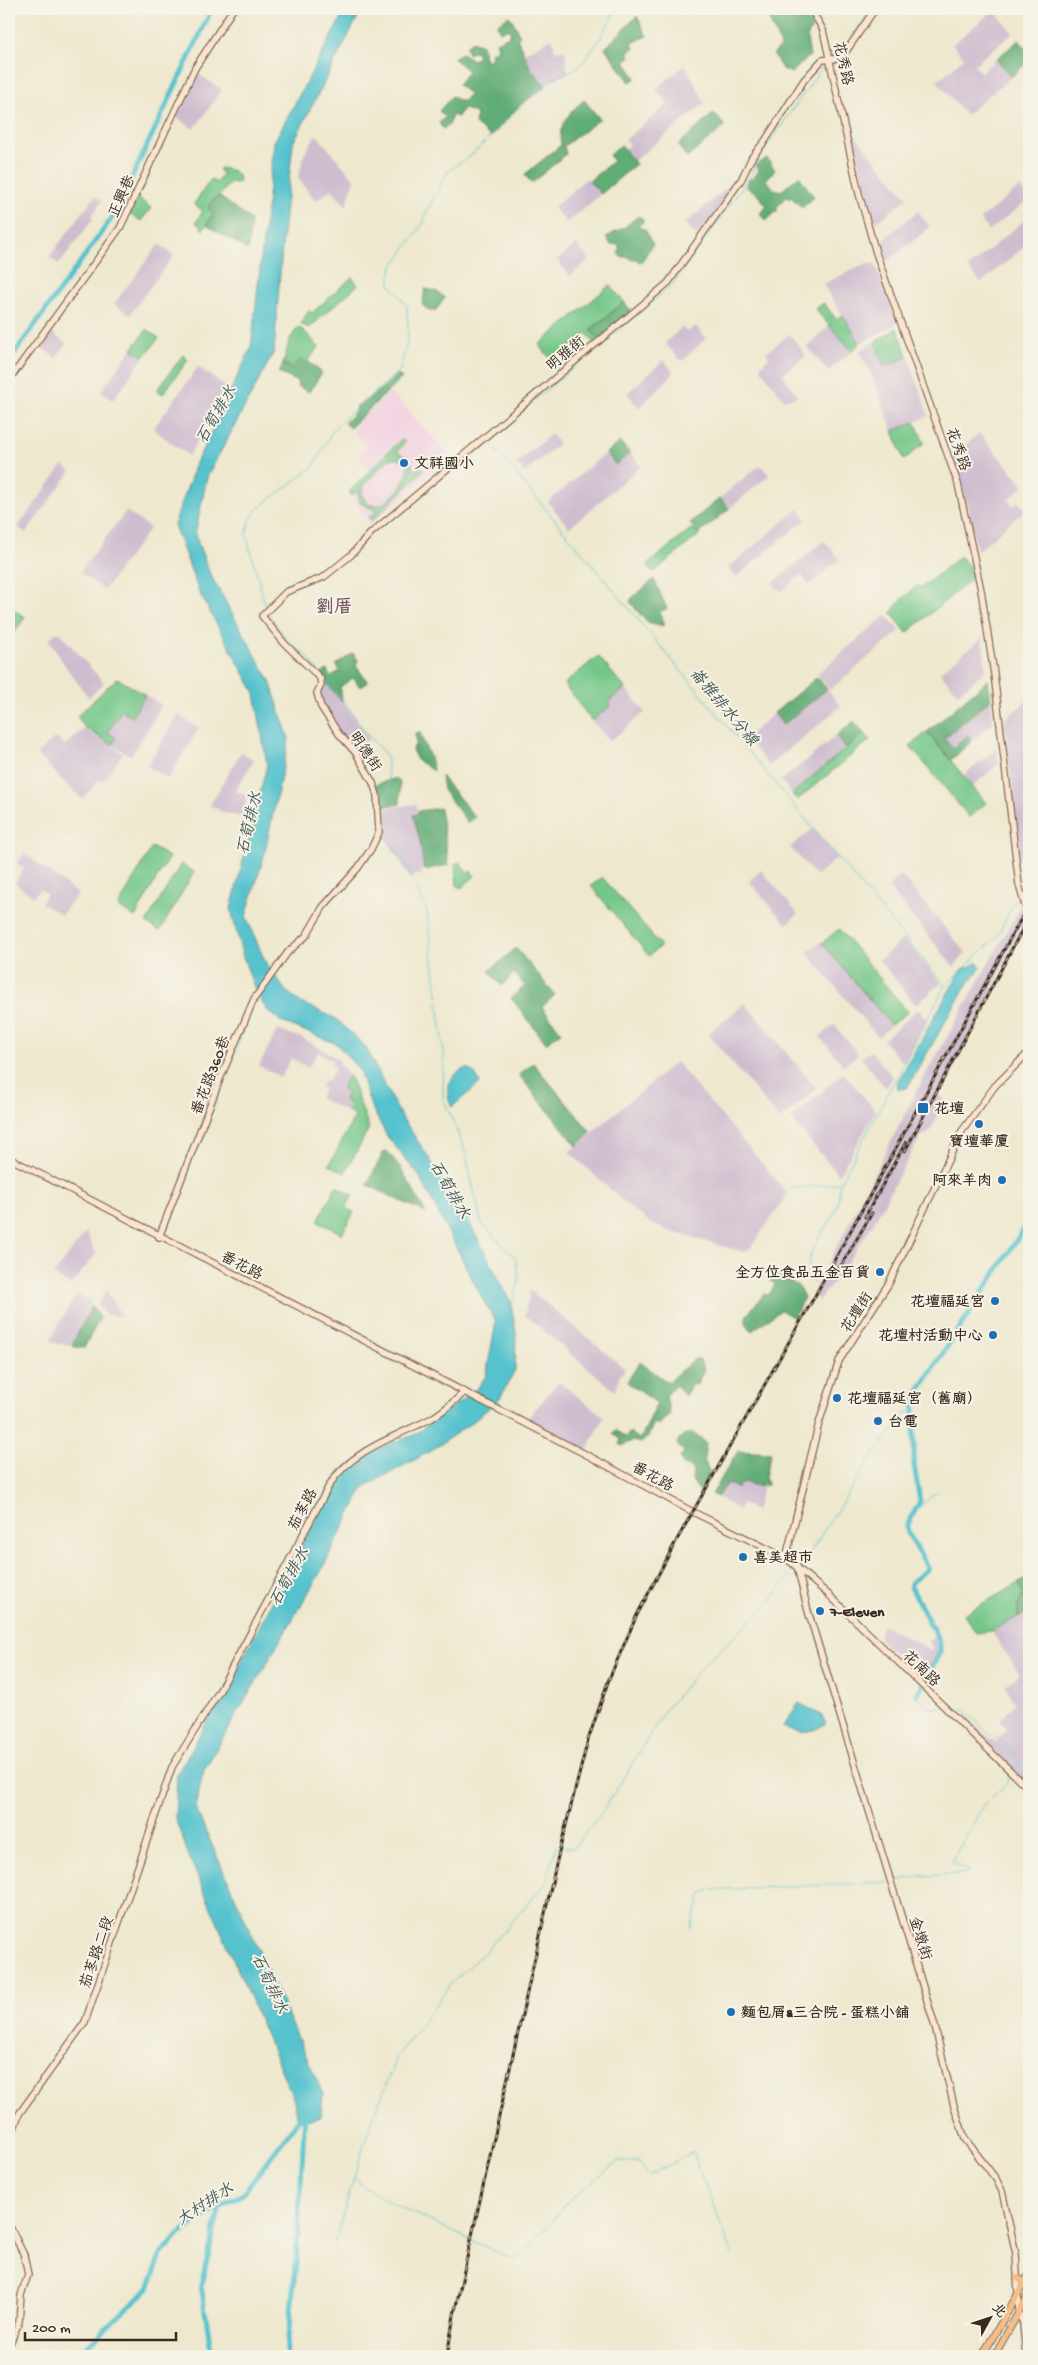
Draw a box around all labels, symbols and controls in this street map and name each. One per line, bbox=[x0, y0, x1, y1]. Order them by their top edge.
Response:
street label: 花秀路 bbox=[828, 39, 856, 87]
street label: 正興巷 bbox=[105, 173, 140, 221]
street label: 明雅街 bbox=[543, 333, 589, 376]
water label: 石筍排水 bbox=[193, 382, 243, 448]
street label: 花秀路 bbox=[941, 425, 973, 474]
place label: 文祥國小 bbox=[414, 456, 474, 474]
marker: 文祥國小 bbox=[398, 457, 410, 469]
district label: 劉厝 bbox=[316, 597, 352, 619]
water label: 崙雅排水分線 bbox=[684, 664, 763, 752]
street label: 明德街 bbox=[344, 728, 385, 776]
water label: 石筍排水 bbox=[234, 789, 268, 857]
street label: 番花路360巷 bbox=[188, 1033, 235, 1118]
marker: 花壇 bbox=[916, 1101, 930, 1115]
place label: 花壇 bbox=[934, 1101, 965, 1119]
marker: 寶壇華廈 bbox=[973, 1118, 985, 1130]
place label: 寶壇華廈 bbox=[949, 1134, 1009, 1152]
water label: 石筍排水 bbox=[424, 1158, 474, 1224]
place label: 阿來羊肉 bbox=[932, 1173, 992, 1191]
marker: 阿來羊肉 bbox=[996, 1174, 1008, 1186]
street label: 番花路 bbox=[217, 1249, 265, 1285]
place label: 全方位食品五金百貨 bbox=[735, 1264, 870, 1283]
marker: 全方位食品五金百貨 bbox=[874, 1266, 886, 1278]
street label: 花壇街 bbox=[838, 1289, 877, 1337]
place label: 花壇福延宮 bbox=[910, 1294, 985, 1312]
marker: 花壇福延宮 bbox=[989, 1295, 1001, 1307]
place label: 花壇村活動中心 bbox=[878, 1327, 983, 1346]
marker: 花壇村活動中心 bbox=[987, 1329, 999, 1341]
place label: 花壇福延宮（舊廟） bbox=[847, 1391, 982, 1409]
marker: 花壇福延宮（舊廟） bbox=[831, 1392, 843, 1404]
place label: 台電 bbox=[888, 1414, 918, 1432]
marker: 台電 bbox=[872, 1415, 884, 1427]
street label: 番花路 bbox=[628, 1459, 676, 1497]
street label: 茄苳路 bbox=[284, 1485, 322, 1534]
water label: 石筍排水 bbox=[266, 1544, 315, 1610]
place label: 喜美超市 bbox=[753, 1550, 813, 1568]
marker: 喜美超市 bbox=[737, 1551, 749, 1563]
place label: 7-Eleven bbox=[829, 1604, 885, 1622]
marker: 7-Eleven bbox=[814, 1605, 826, 1617]
street label: 花南路 bbox=[898, 1647, 944, 1692]
street label: 茄苳路二段 bbox=[76, 1914, 119, 1991]
street label: 金墩街 bbox=[904, 1914, 934, 1963]
water label: 石筍排水 bbox=[246, 1951, 291, 2018]
place label: 麵包屑&三合院 - 蛋糕小舖 bbox=[741, 2004, 910, 2023]
marker: 麵包屑&三合院 - 蛋糕小舖 bbox=[725, 2006, 737, 2018]
water label: 大村排水 bbox=[173, 2179, 239, 2231]
north arrow bbox=[966, 2292, 1016, 2342]
text: 北 bbox=[987, 2300, 1009, 2322]
scale bar bbox=[25, 2310, 176, 2342]
text: 200 m bbox=[32, 2320, 71, 2338]

